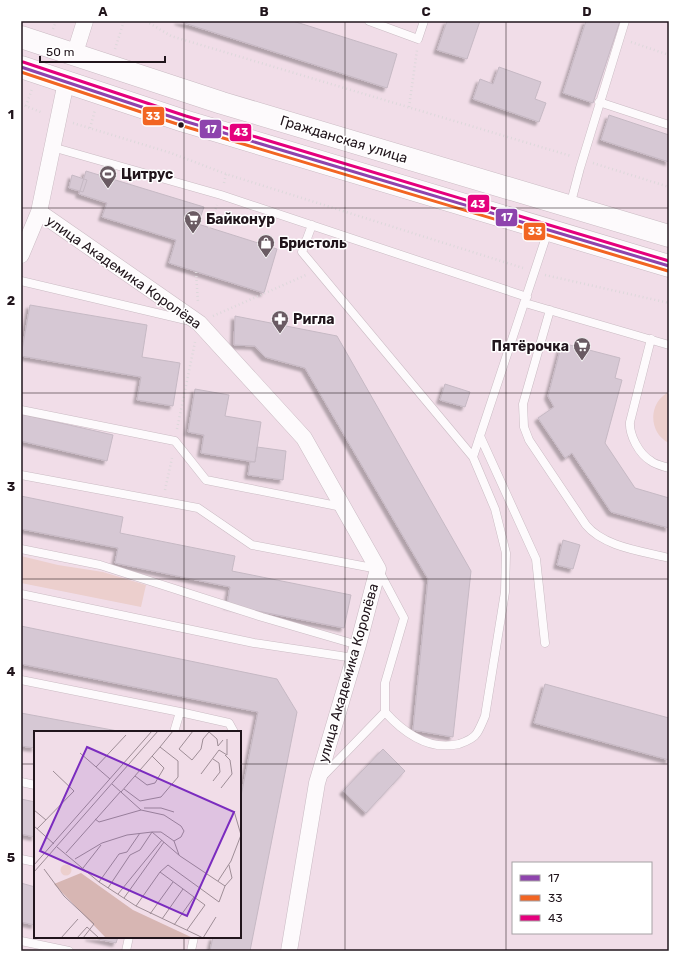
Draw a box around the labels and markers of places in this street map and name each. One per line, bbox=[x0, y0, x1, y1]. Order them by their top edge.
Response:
unlabelled marker bbox=[176, 120, 186, 130]
sports icon: Цитрус bbox=[98, 164, 118, 189]
place label: Цитрус bbox=[121, 166, 173, 183]
supermarket icon: Байконур bbox=[183, 209, 203, 234]
place label: Байконур bbox=[206, 211, 275, 228]
shop icon: Бристоль bbox=[256, 233, 276, 258]
place label: Бристоль bbox=[279, 235, 347, 252]
pharmacy icon: Ригла bbox=[270, 309, 290, 334]
place label: Ригла bbox=[293, 311, 334, 328]
supermarket icon: Пятёрочка bbox=[572, 336, 592, 361]
place label: Пятёрочка bbox=[492, 338, 569, 355]

